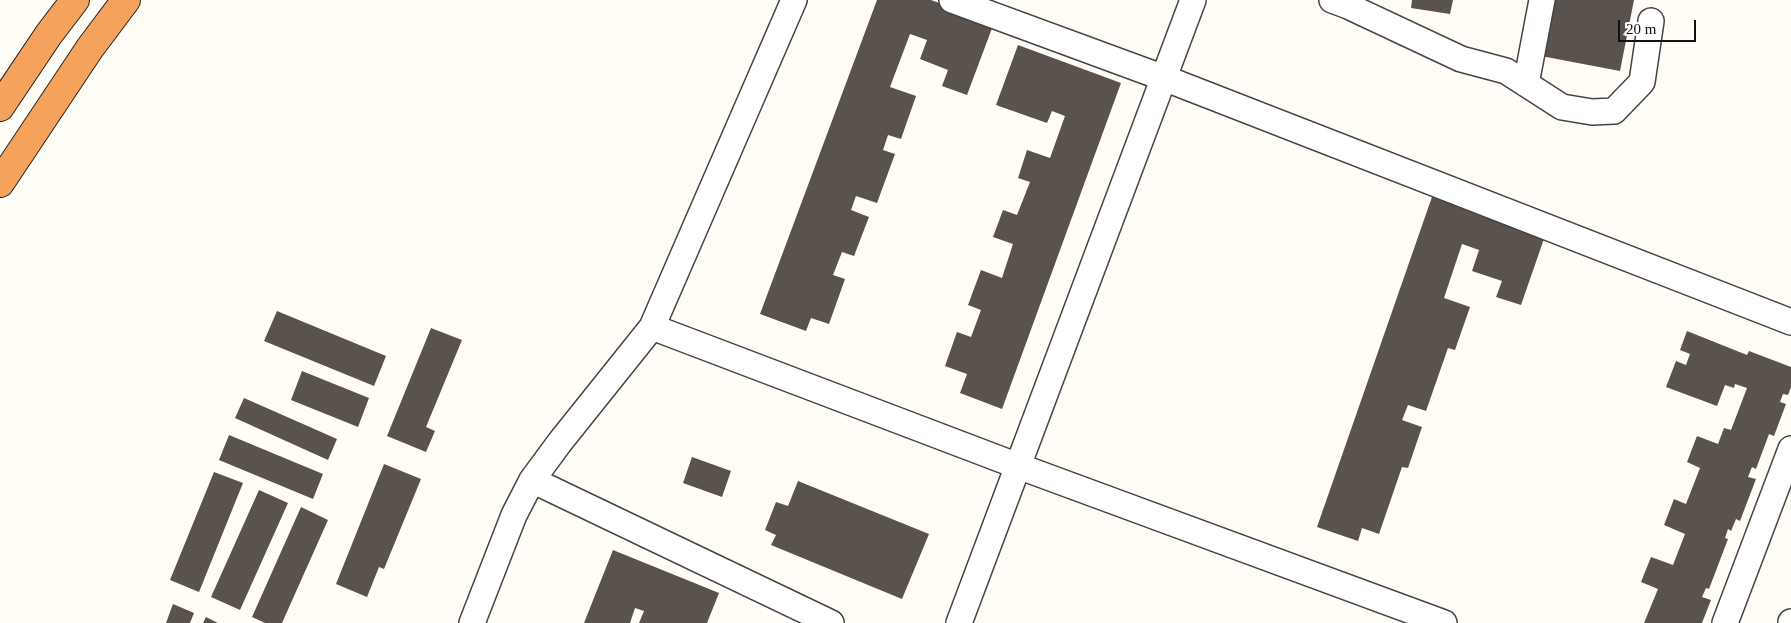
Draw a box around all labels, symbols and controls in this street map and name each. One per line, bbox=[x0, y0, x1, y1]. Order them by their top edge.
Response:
scale bar bbox=[1621, 10, 1698, 42]
text: 20 m bbox=[1626, 21, 1656, 37]

